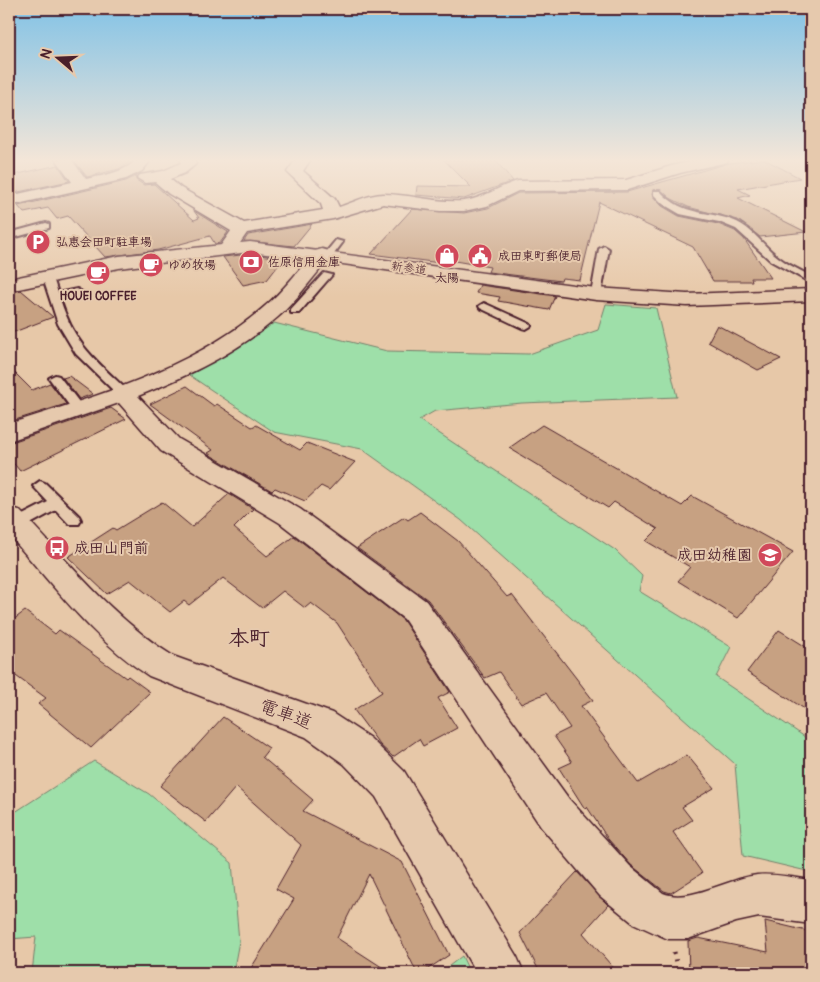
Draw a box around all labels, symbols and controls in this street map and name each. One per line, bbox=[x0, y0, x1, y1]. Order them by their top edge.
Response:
north arrow bbox=[32, 32, 82, 82]
text: N bbox=[37, 47, 56, 61]
parking icon: 弘恵会田町駐車場 bbox=[25, 229, 51, 255]
place label: 弘恵会田町駐車場 bbox=[56, 235, 152, 250]
shop icon: 太陽 bbox=[434, 243, 460, 269]
public building icon: 成田東町郵便局 bbox=[467, 243, 493, 269]
bank icon: 佐原信用金庫 bbox=[238, 249, 264, 275]
place label: 成田東町郵便局 bbox=[498, 249, 582, 264]
cafe icon: ゆめ牧場 bbox=[138, 252, 164, 278]
place label: 佐原信用金庫 bbox=[268, 255, 340, 270]
place label: ゆめ牧場 bbox=[168, 258, 216, 273]
street label: 新参道 bbox=[390, 259, 428, 278]
cafe icon: HOUEI COFFEE bbox=[85, 260, 111, 286]
place label: 太陽 bbox=[435, 271, 459, 286]
place label: HOUEI COFFEE bbox=[60, 289, 137, 304]
bus stop icon: 成田山門前 bbox=[44, 535, 70, 561]
place label: 成田山門前 bbox=[74, 539, 149, 558]
school or university icon: 成田幼稚園 bbox=[757, 542, 783, 568]
place label: 成田幼稚園 bbox=[677, 546, 752, 565]
district label: 本町 bbox=[228, 625, 270, 652]
street label: 電車道 bbox=[257, 694, 315, 735]

